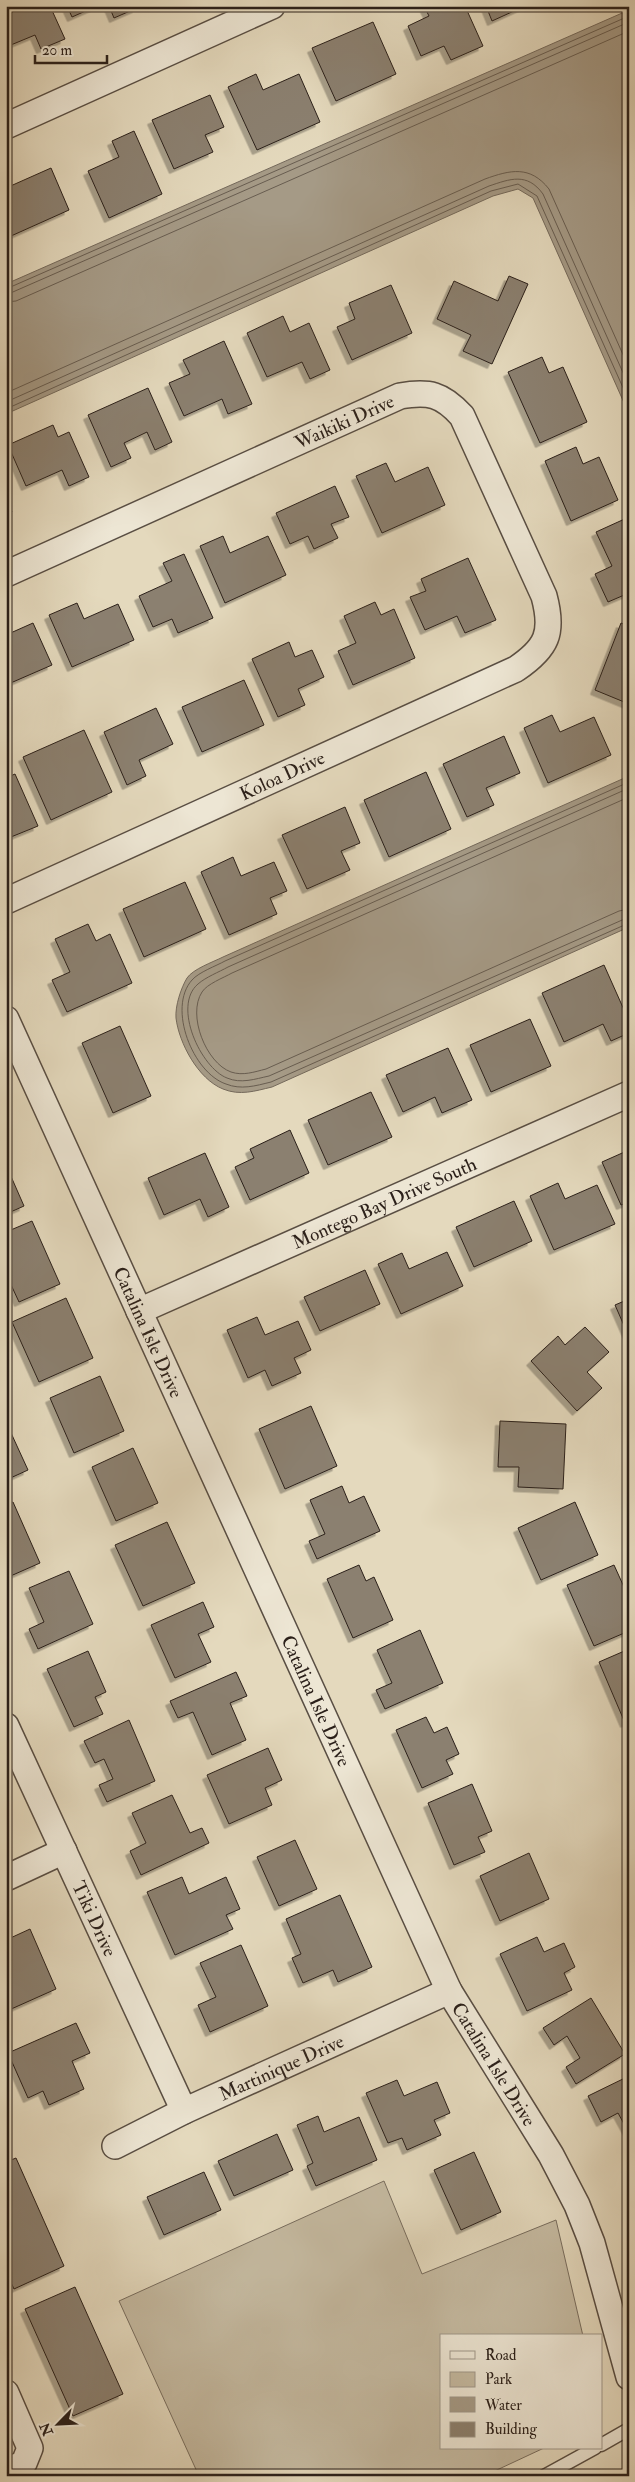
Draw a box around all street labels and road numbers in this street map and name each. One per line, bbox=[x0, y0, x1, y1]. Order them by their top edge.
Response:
street label: Waikiki Drive bbox=[290, 389, 398, 455]
street label: Koloa Drive bbox=[236, 746, 329, 806]
street label: Montego Bay Drive South bbox=[289, 1152, 480, 1255]
street label: Catalina Isle Drive bbox=[107, 1263, 188, 1402]
street label: Catalina Isle Drive bbox=[275, 1632, 356, 1770]
street label: Tiki Drive bbox=[66, 1877, 122, 1961]
street label: Catalina Isle Drive bbox=[446, 1998, 541, 2131]
street label: Martinique Drive bbox=[215, 2029, 348, 2107]

